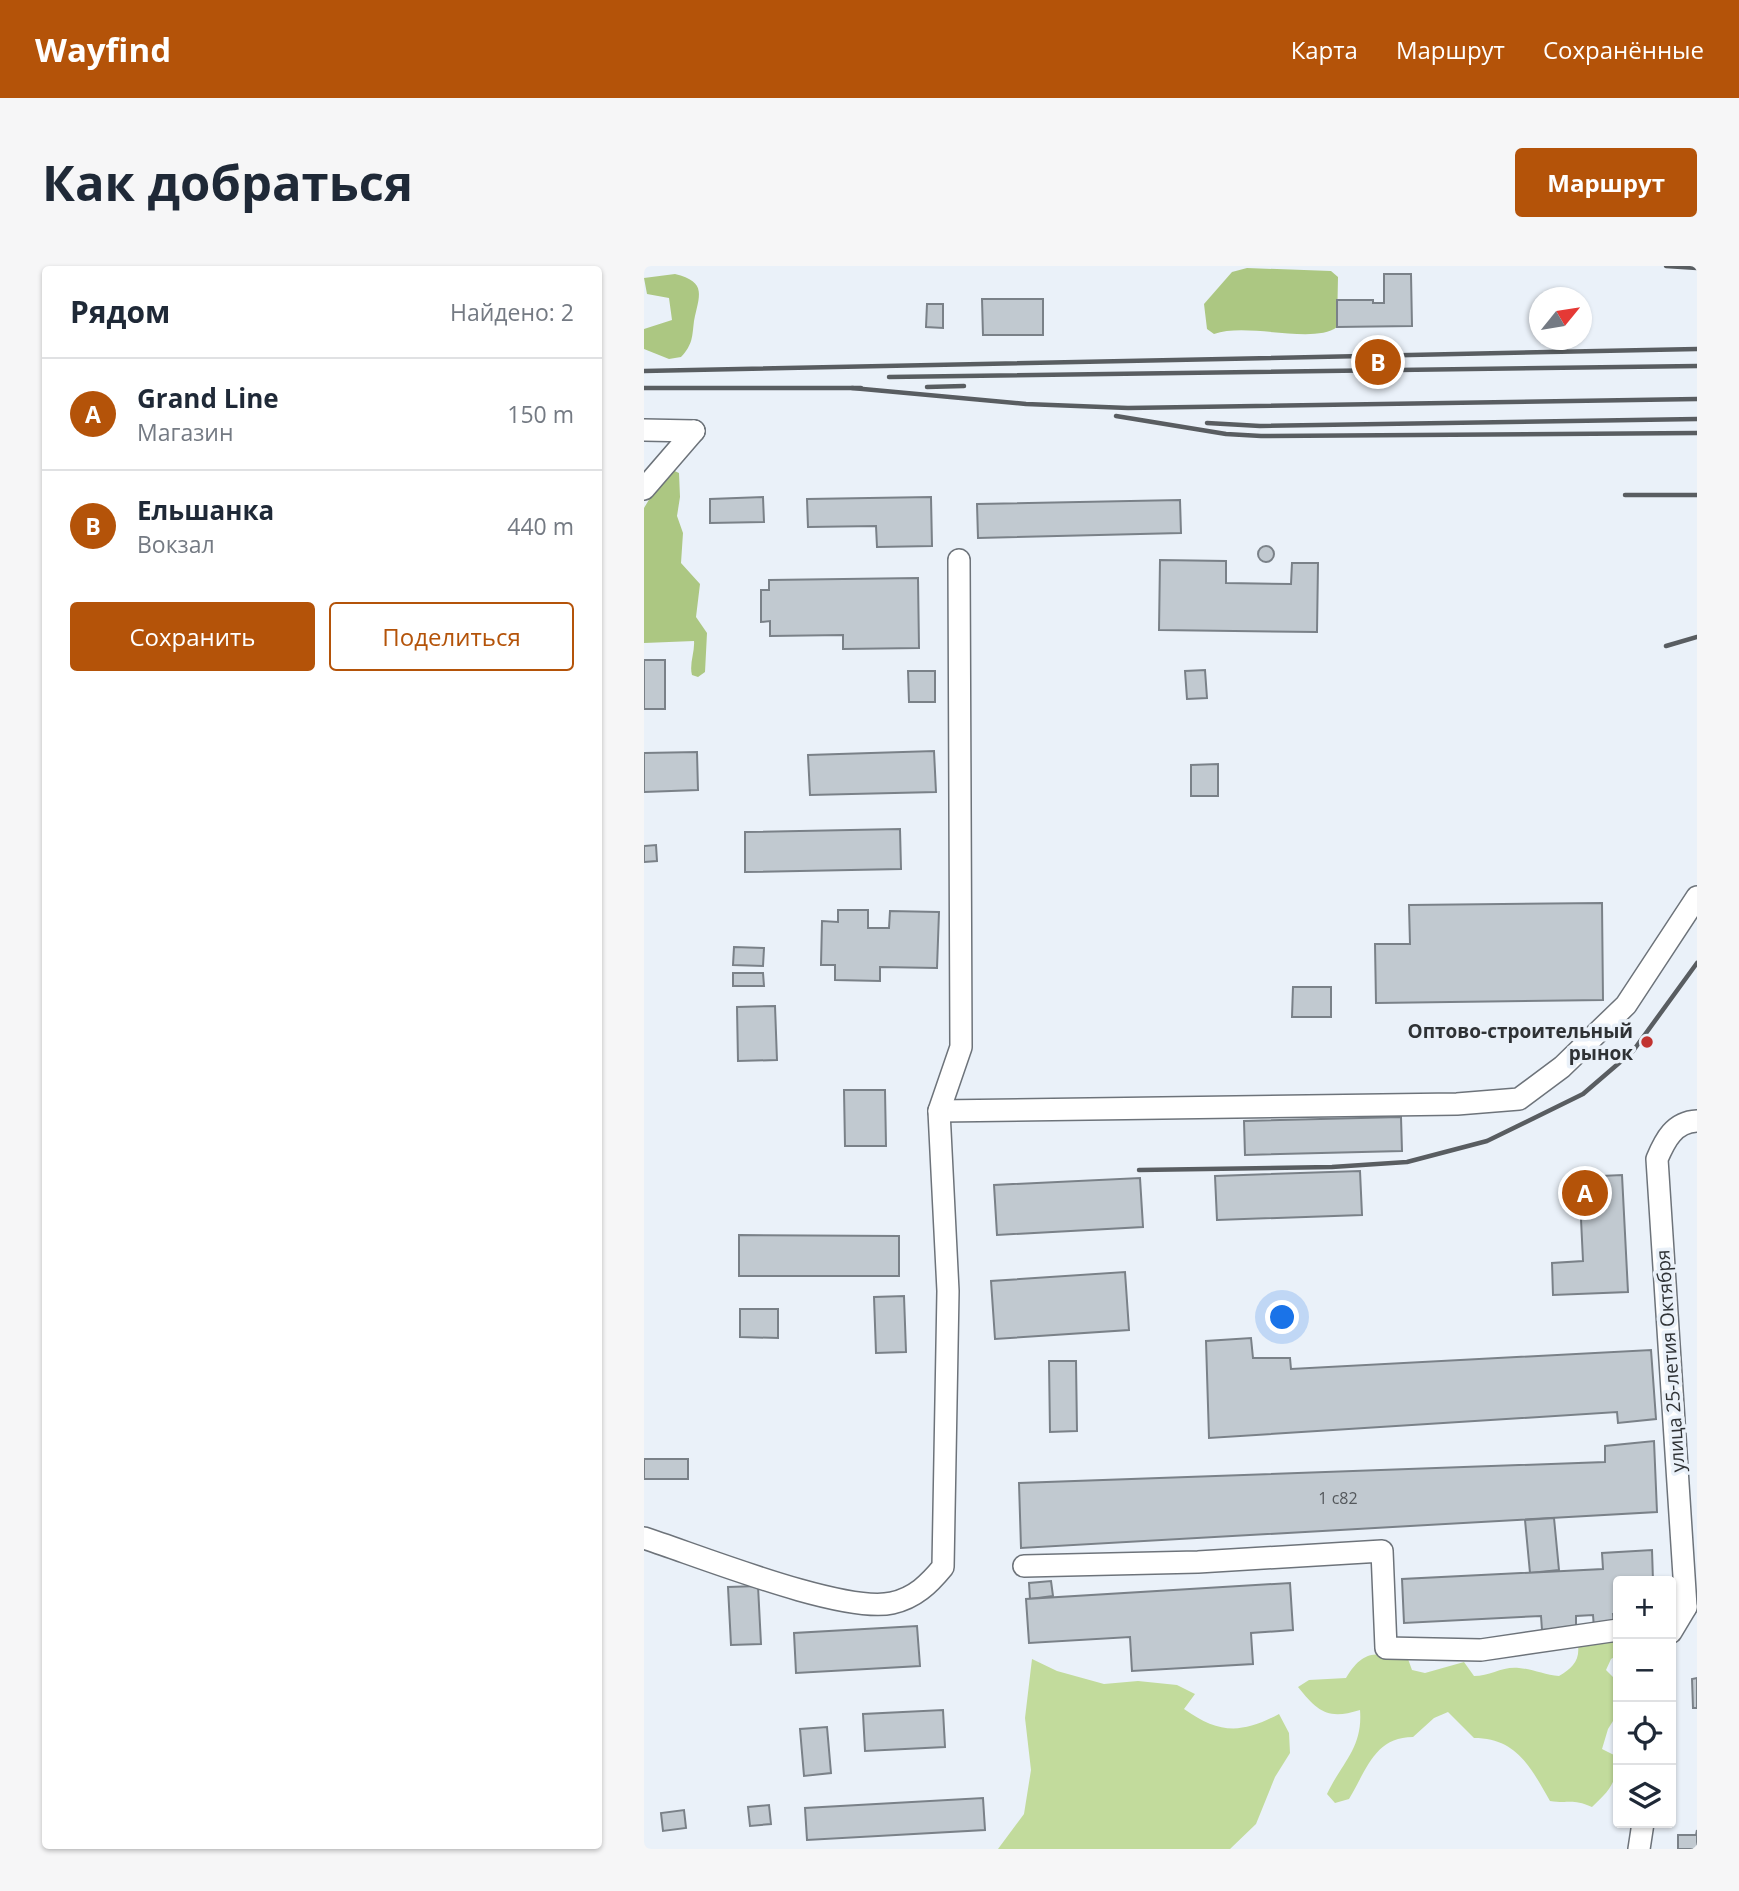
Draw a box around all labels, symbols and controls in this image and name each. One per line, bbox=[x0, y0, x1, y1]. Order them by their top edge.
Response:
text: Wayfind bbox=[35, 27, 171, 72]
text: Карта bbox=[1291, 33, 1358, 66]
text: Маршрут bbox=[1396, 33, 1505, 66]
text: Сохранённые bbox=[1543, 33, 1704, 66]
button: Маршрут bbox=[1515, 148, 1697, 217]
text: Как добраться bbox=[42, 149, 413, 215]
north arrow bbox=[1529, 287, 1592, 350]
text: Рядом bbox=[70, 291, 170, 332]
text: Найдено: 2 bbox=[450, 296, 574, 328]
pin: B bbox=[1355, 336, 1401, 388]
text: Grand Line bbox=[137, 380, 279, 416]
text: A bbox=[85, 398, 101, 430]
text: 150 m bbox=[507, 398, 574, 430]
text: Магазин bbox=[137, 416, 233, 448]
text: Ельшанка bbox=[137, 492, 274, 528]
text: B bbox=[85, 510, 101, 542]
text: 440 m bbox=[507, 510, 574, 542]
text: Вокзал bbox=[137, 528, 215, 560]
button: Сохранить bbox=[70, 602, 315, 671]
button: Поделиться bbox=[329, 602, 574, 671]
place label: Оптово-строительный рынок bbox=[1408, 1018, 1633, 1066]
marker: Оптово-строительный рынок bbox=[1639, 1034, 1655, 1050]
pin: A bbox=[1562, 1167, 1608, 1219]
street label: улица 25-летия Октября bbox=[1649, 1249, 1691, 1473]
your location bbox=[1265, 1300, 1299, 1334]
house number: 1 с82 bbox=[1318, 1487, 1358, 1509]
map controls bbox=[1613, 1576, 1676, 1828]
button: + bbox=[1613, 1576, 1676, 1639]
button: − bbox=[1613, 1639, 1676, 1702]
button: locate bbox=[1613, 1702, 1676, 1765]
button: layers bbox=[1613, 1765, 1676, 1828]

